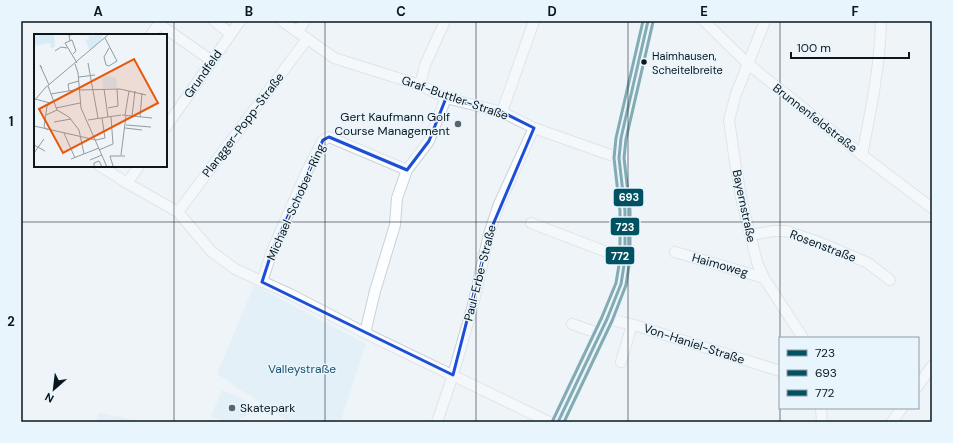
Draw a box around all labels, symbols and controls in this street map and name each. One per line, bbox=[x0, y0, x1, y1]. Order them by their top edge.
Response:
text: A bbox=[93, 3, 103, 20]
text: B bbox=[245, 3, 253, 20]
text: C bbox=[396, 3, 406, 20]
text: D bbox=[547, 3, 557, 20]
text: E bbox=[700, 3, 708, 20]
text: F bbox=[851, 3, 859, 20]
inset map bbox=[34, 34, 167, 167]
scale bar bbox=[791, 34, 909, 60]
text: 100 m bbox=[797, 40, 831, 56]
street label: Grundfeld bbox=[180, 47, 226, 101]
place label: Haimhausen, Scheitelbreite bbox=[652, 49, 723, 77]
marker: Haimhausen, Scheitelbreite bbox=[639, 57, 649, 67]
street label: Plangger-Popp-Straße bbox=[199, 70, 288, 180]
street label: Graf-Buttler-Straße bbox=[400, 72, 511, 124]
street label: Brunnenfeldstraße bbox=[770, 80, 861, 156]
place label: Gert Kaufmann Golf Course Management bbox=[335, 109, 450, 139]
text: 1 bbox=[9, 113, 13, 130]
marker: Gert Kaufmann Golf Course Management bbox=[453, 119, 463, 129]
street label: Michael-Schober-Ring bbox=[263, 141, 329, 263]
street label: Bayernstraße bbox=[728, 168, 760, 244]
line badge: 693 bbox=[613, 188, 644, 207]
text: 693 bbox=[619, 190, 639, 204]
line badge: 723 bbox=[610, 217, 640, 236]
text: 723 bbox=[616, 220, 634, 234]
street label: Paul-Erbe-Straße bbox=[460, 223, 500, 323]
street label: Rosenstraße bbox=[788, 226, 859, 266]
line badge: 772 bbox=[605, 246, 635, 265]
text: 772 bbox=[611, 249, 629, 263]
street label: Haimoweg bbox=[690, 249, 750, 281]
text: 2 bbox=[7, 313, 15, 330]
street label: Von-Haniel-Straße bbox=[641, 320, 747, 368]
legend bbox=[779, 337, 919, 409]
text: 723 bbox=[815, 345, 835, 361]
park label: Valleystraße bbox=[268, 361, 336, 377]
text: 693 bbox=[815, 365, 837, 381]
north arrow bbox=[34, 369, 74, 409]
text: 772 bbox=[815, 385, 835, 401]
text: N bbox=[42, 390, 56, 406]
place label: Skatepark bbox=[240, 400, 295, 416]
marker: Skatepark bbox=[227, 403, 237, 413]

